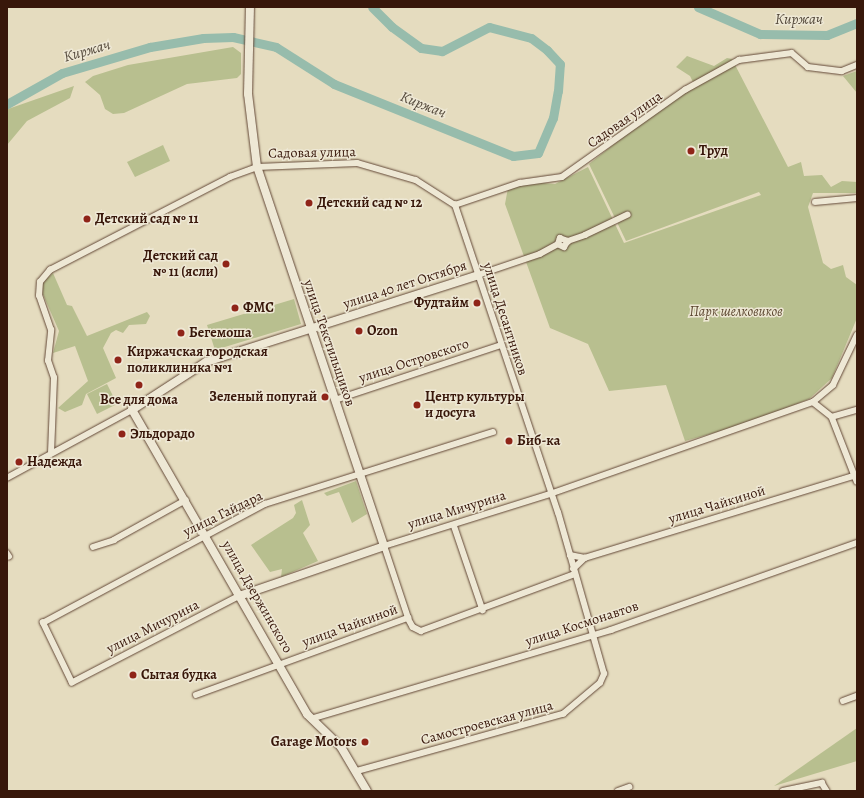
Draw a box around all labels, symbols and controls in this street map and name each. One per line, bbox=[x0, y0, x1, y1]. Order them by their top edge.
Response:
water label: Киржач bbox=[775, 11, 823, 29]
water label: Киржач bbox=[62, 36, 112, 66]
water label: Киржач bbox=[397, 88, 449, 122]
street label: Садовая улица bbox=[584, 88, 666, 152]
place label: Труд bbox=[699, 143, 728, 159]
street label: Садовая улица bbox=[268, 144, 356, 162]
marker: Труд bbox=[686, 146, 696, 156]
place label: Детский сад № 12 bbox=[317, 195, 422, 211]
marker: Детский сад № 12 bbox=[304, 198, 314, 208]
place label: Детский сад № 11 bbox=[95, 211, 198, 227]
marker: Детский сад № 11 bbox=[82, 214, 92, 224]
place label: Детский сад № 11 (ясли) bbox=[143, 248, 218, 280]
street label: улица 40 лет Октября bbox=[341, 257, 469, 313]
marker: Детский сад № 11 (ясли) bbox=[221, 259, 231, 269]
street label: улица Десантников bbox=[479, 260, 531, 378]
street label: улица Текстильщиков bbox=[299, 278, 359, 408]
place label: Фудтайм bbox=[414, 295, 469, 311]
marker: Фудтайм bbox=[472, 298, 482, 308]
place label: ФМС bbox=[243, 300, 274, 316]
marker: ФМС bbox=[230, 303, 240, 313]
park label: Парк шелковиков bbox=[689, 304, 783, 320]
place label: Ozon bbox=[367, 323, 398, 339]
place label: Бегемоша bbox=[189, 325, 252, 341]
marker: Ozon bbox=[354, 326, 364, 336]
marker: Бегемоша bbox=[176, 328, 186, 338]
street label: улица Островского bbox=[357, 335, 471, 387]
place label: Киржачская городская поликлиника №1 bbox=[127, 344, 268, 376]
marker: Киржачская городская поликлиника №1 bbox=[112, 354, 124, 366]
marker: Все для дома bbox=[134, 380, 144, 390]
place label: Зеленый попугай bbox=[209, 389, 317, 405]
place label: Центр культуры и досуга bbox=[425, 389, 525, 422]
place label: Все для дома bbox=[100, 392, 178, 408]
marker: Зеленый попугай bbox=[320, 392, 330, 402]
marker: Центр культуры и досуга bbox=[412, 400, 422, 410]
place label: Эльдорадо bbox=[130, 426, 195, 442]
marker: Эльдорадо bbox=[117, 429, 127, 439]
place label: Биб-ка bbox=[517, 433, 560, 449]
marker: Биб-ка bbox=[504, 436, 514, 446]
place label: Надежда bbox=[27, 454, 82, 470]
marker: Надежда bbox=[14, 457, 24, 467]
street label: улица Чайкиной bbox=[667, 482, 767, 528]
street label: улица Мичурина bbox=[406, 487, 508, 533]
street label: улица Гайдара bbox=[180, 488, 266, 540]
street label: улица Дзержинского bbox=[218, 538, 296, 656]
street label: улица Мичурина bbox=[104, 596, 202, 658]
street label: улица Космонавтов bbox=[523, 598, 641, 650]
street label: улица Чайкиной bbox=[300, 601, 400, 651]
place label: Сытая будка bbox=[141, 667, 217, 683]
marker: Сытая будка bbox=[128, 670, 138, 680]
street label: Самостроевская улица bbox=[419, 697, 555, 749]
place label: Garage Motors bbox=[271, 734, 357, 750]
marker: Garage Motors bbox=[360, 737, 370, 747]

